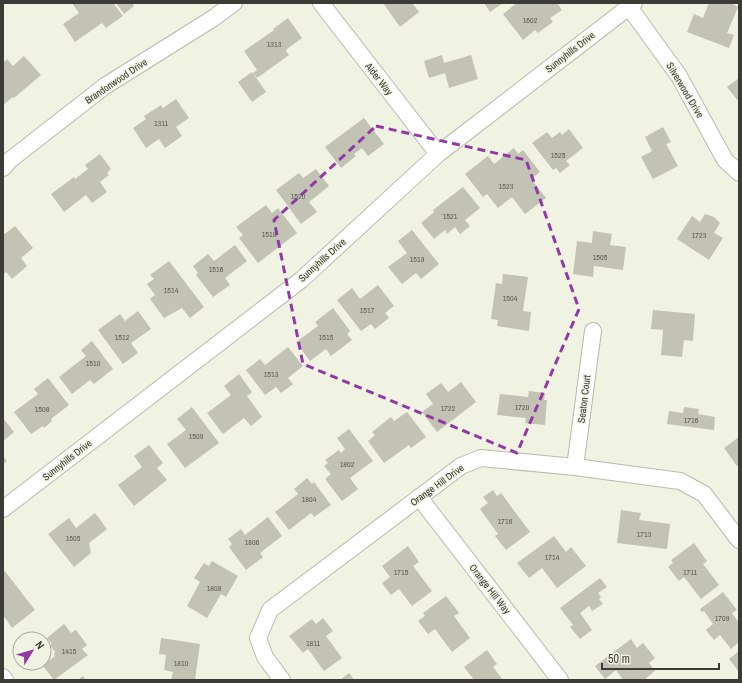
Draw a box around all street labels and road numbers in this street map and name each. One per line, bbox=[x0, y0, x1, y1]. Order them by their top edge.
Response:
street label: Sunnyhills Drive bbox=[542, 28, 598, 76]
street label: Brandonwood Drive bbox=[82, 55, 150, 107]
street label: Alder Way bbox=[362, 59, 396, 98]
street label: Silverwood Drive bbox=[663, 60, 707, 120]
street label: Sunnyhills Drive bbox=[295, 235, 349, 285]
street label: Seaton Court bbox=[575, 374, 593, 424]
street label: Sunnyhills Drive bbox=[39, 436, 95, 484]
street label: Orange Hill Drive bbox=[408, 461, 467, 509]
street label: Orange Hill Way bbox=[466, 561, 514, 617]

